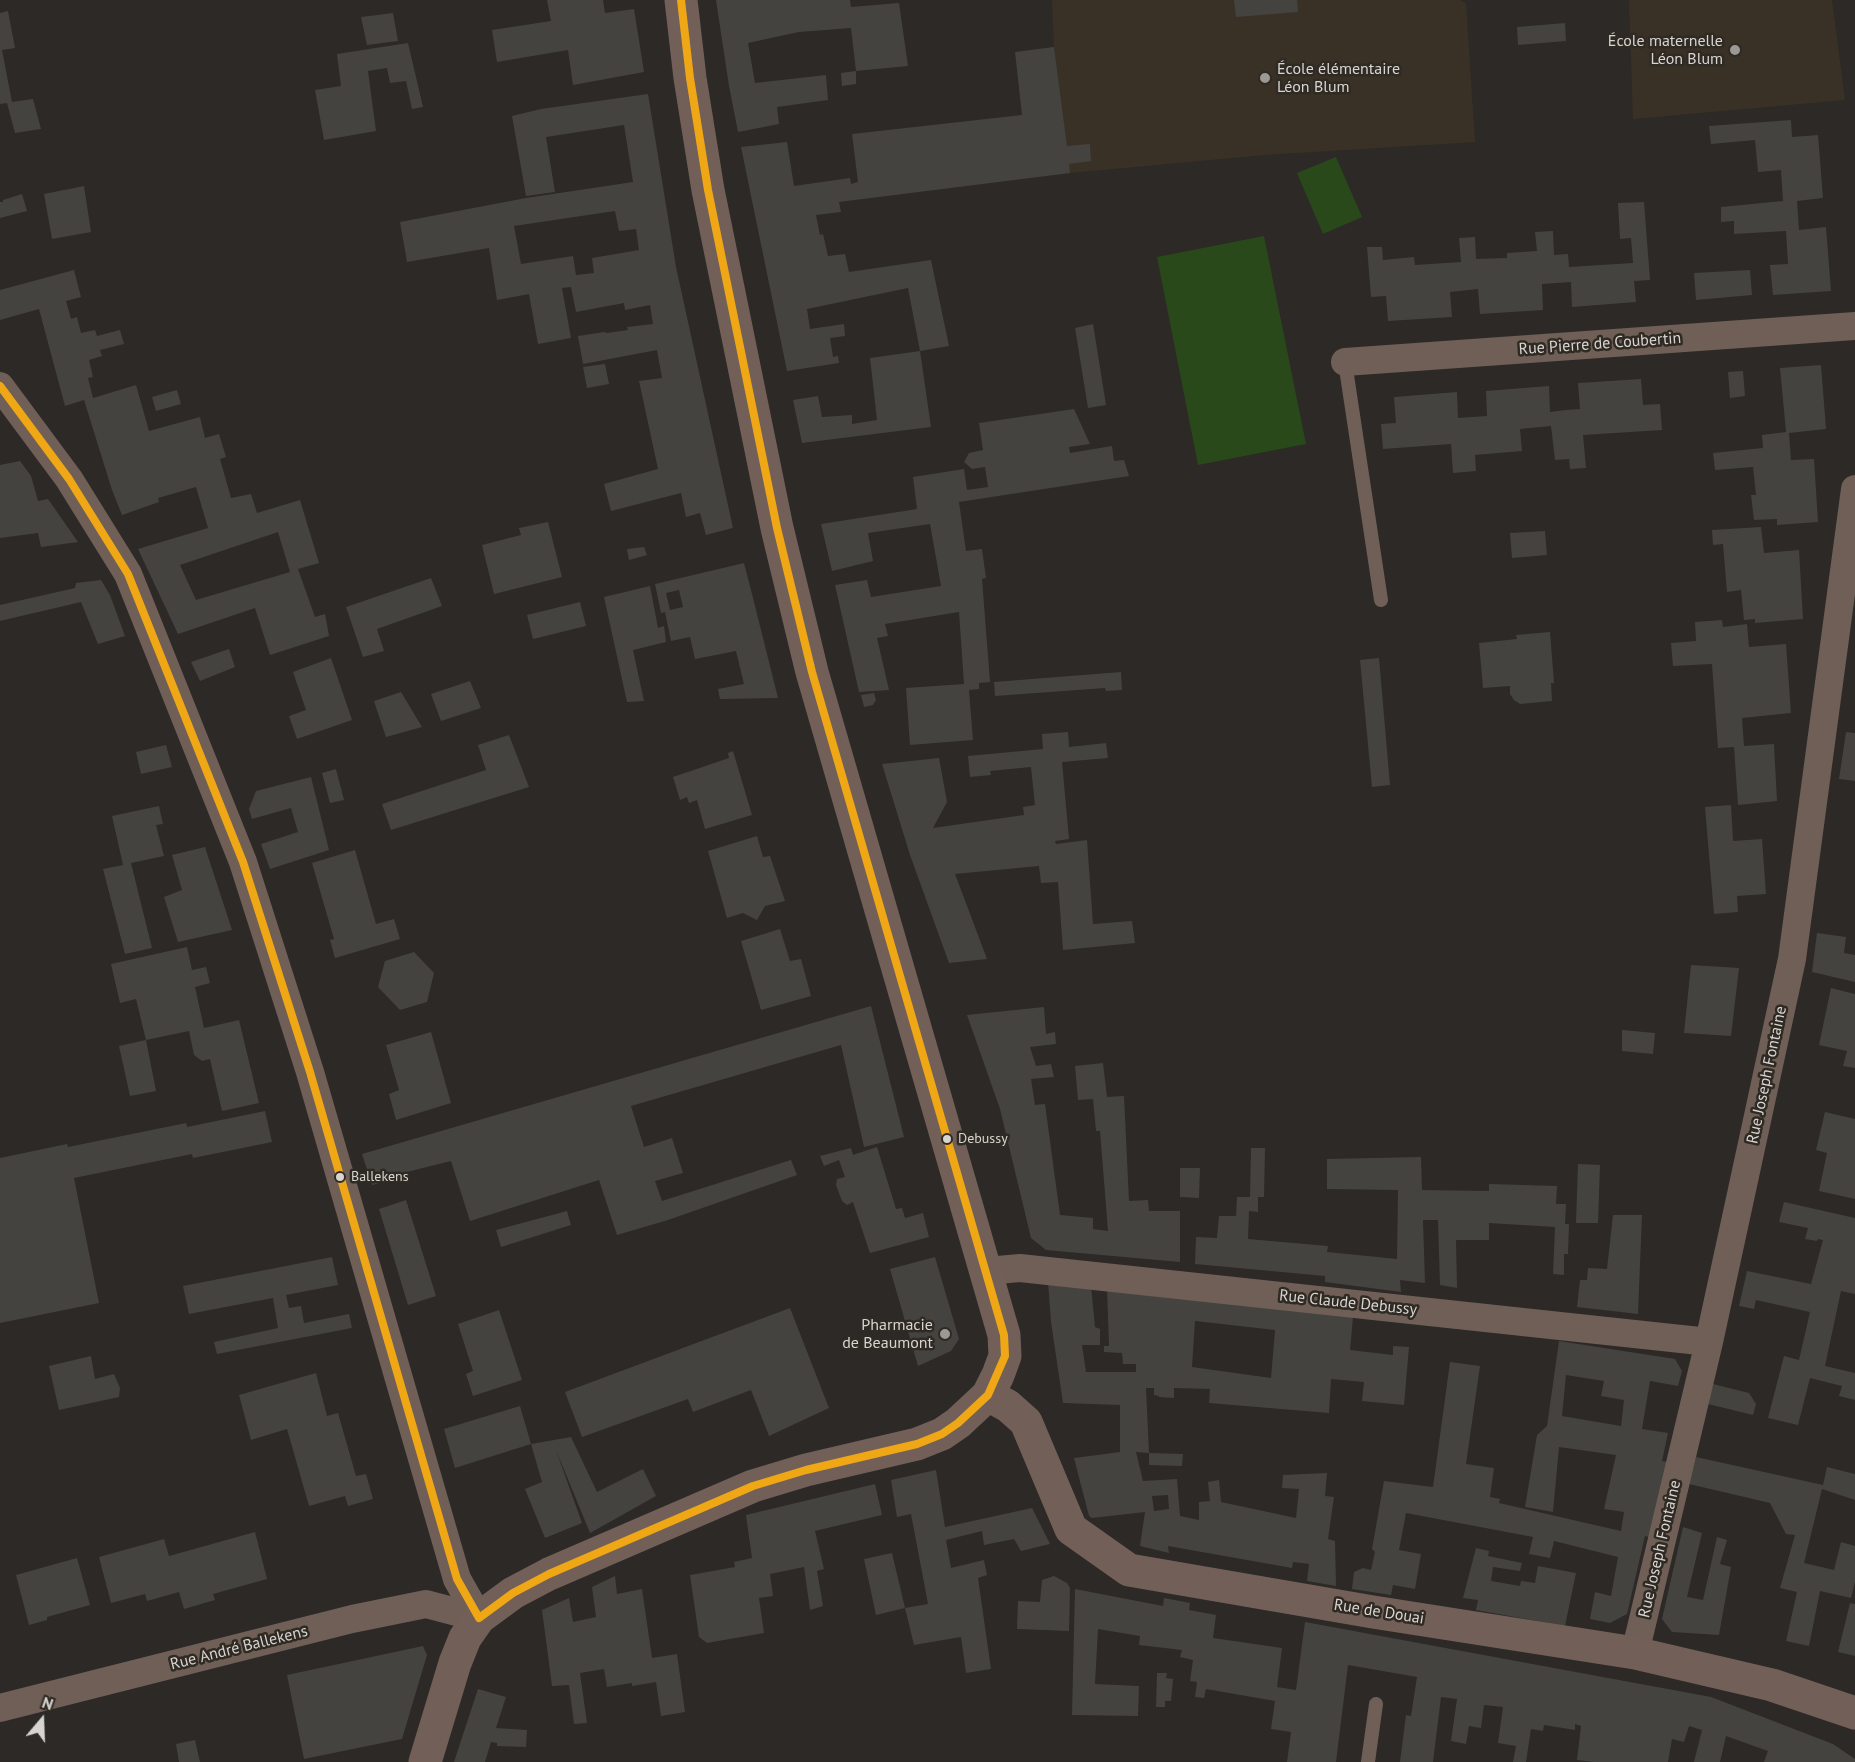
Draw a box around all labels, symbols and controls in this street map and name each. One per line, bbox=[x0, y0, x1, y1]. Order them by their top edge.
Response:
place label: École maternelle Léon Blum bbox=[1608, 31, 1723, 69]
marker: École maternelle Léon Blum bbox=[1728, 43, 1742, 57]
place label: École élémentaire Léon Blum bbox=[1277, 59, 1400, 97]
marker: École élémentaire Léon Blum bbox=[1258, 71, 1272, 85]
street label: Rue Pierre de Coubertin bbox=[1518, 329, 1682, 359]
street label: Rue Joseph Fontaine bbox=[1743, 1004, 1791, 1146]
place label: Debussy bbox=[958, 1131, 1008, 1147]
marker: Debussy bbox=[941, 1133, 953, 1145]
place label: Ballekens bbox=[351, 1169, 409, 1185]
marker: Ballekens bbox=[334, 1171, 346, 1183]
street label: Rue Claude Debussy bbox=[1278, 1286, 1418, 1320]
place label: Pharmacie de Beaumont bbox=[842, 1315, 933, 1353]
marker: Pharmacie de Beaumont bbox=[938, 1327, 952, 1341]
street label: Rue Joseph Fontaine bbox=[1635, 1478, 1685, 1620]
street label: Rue de Douai bbox=[1332, 1595, 1426, 1629]
street label: Rue André Ballekens bbox=[168, 1622, 310, 1674]
north arrow bbox=[12, 1690, 72, 1750]
text: N bbox=[40, 1692, 56, 1714]

